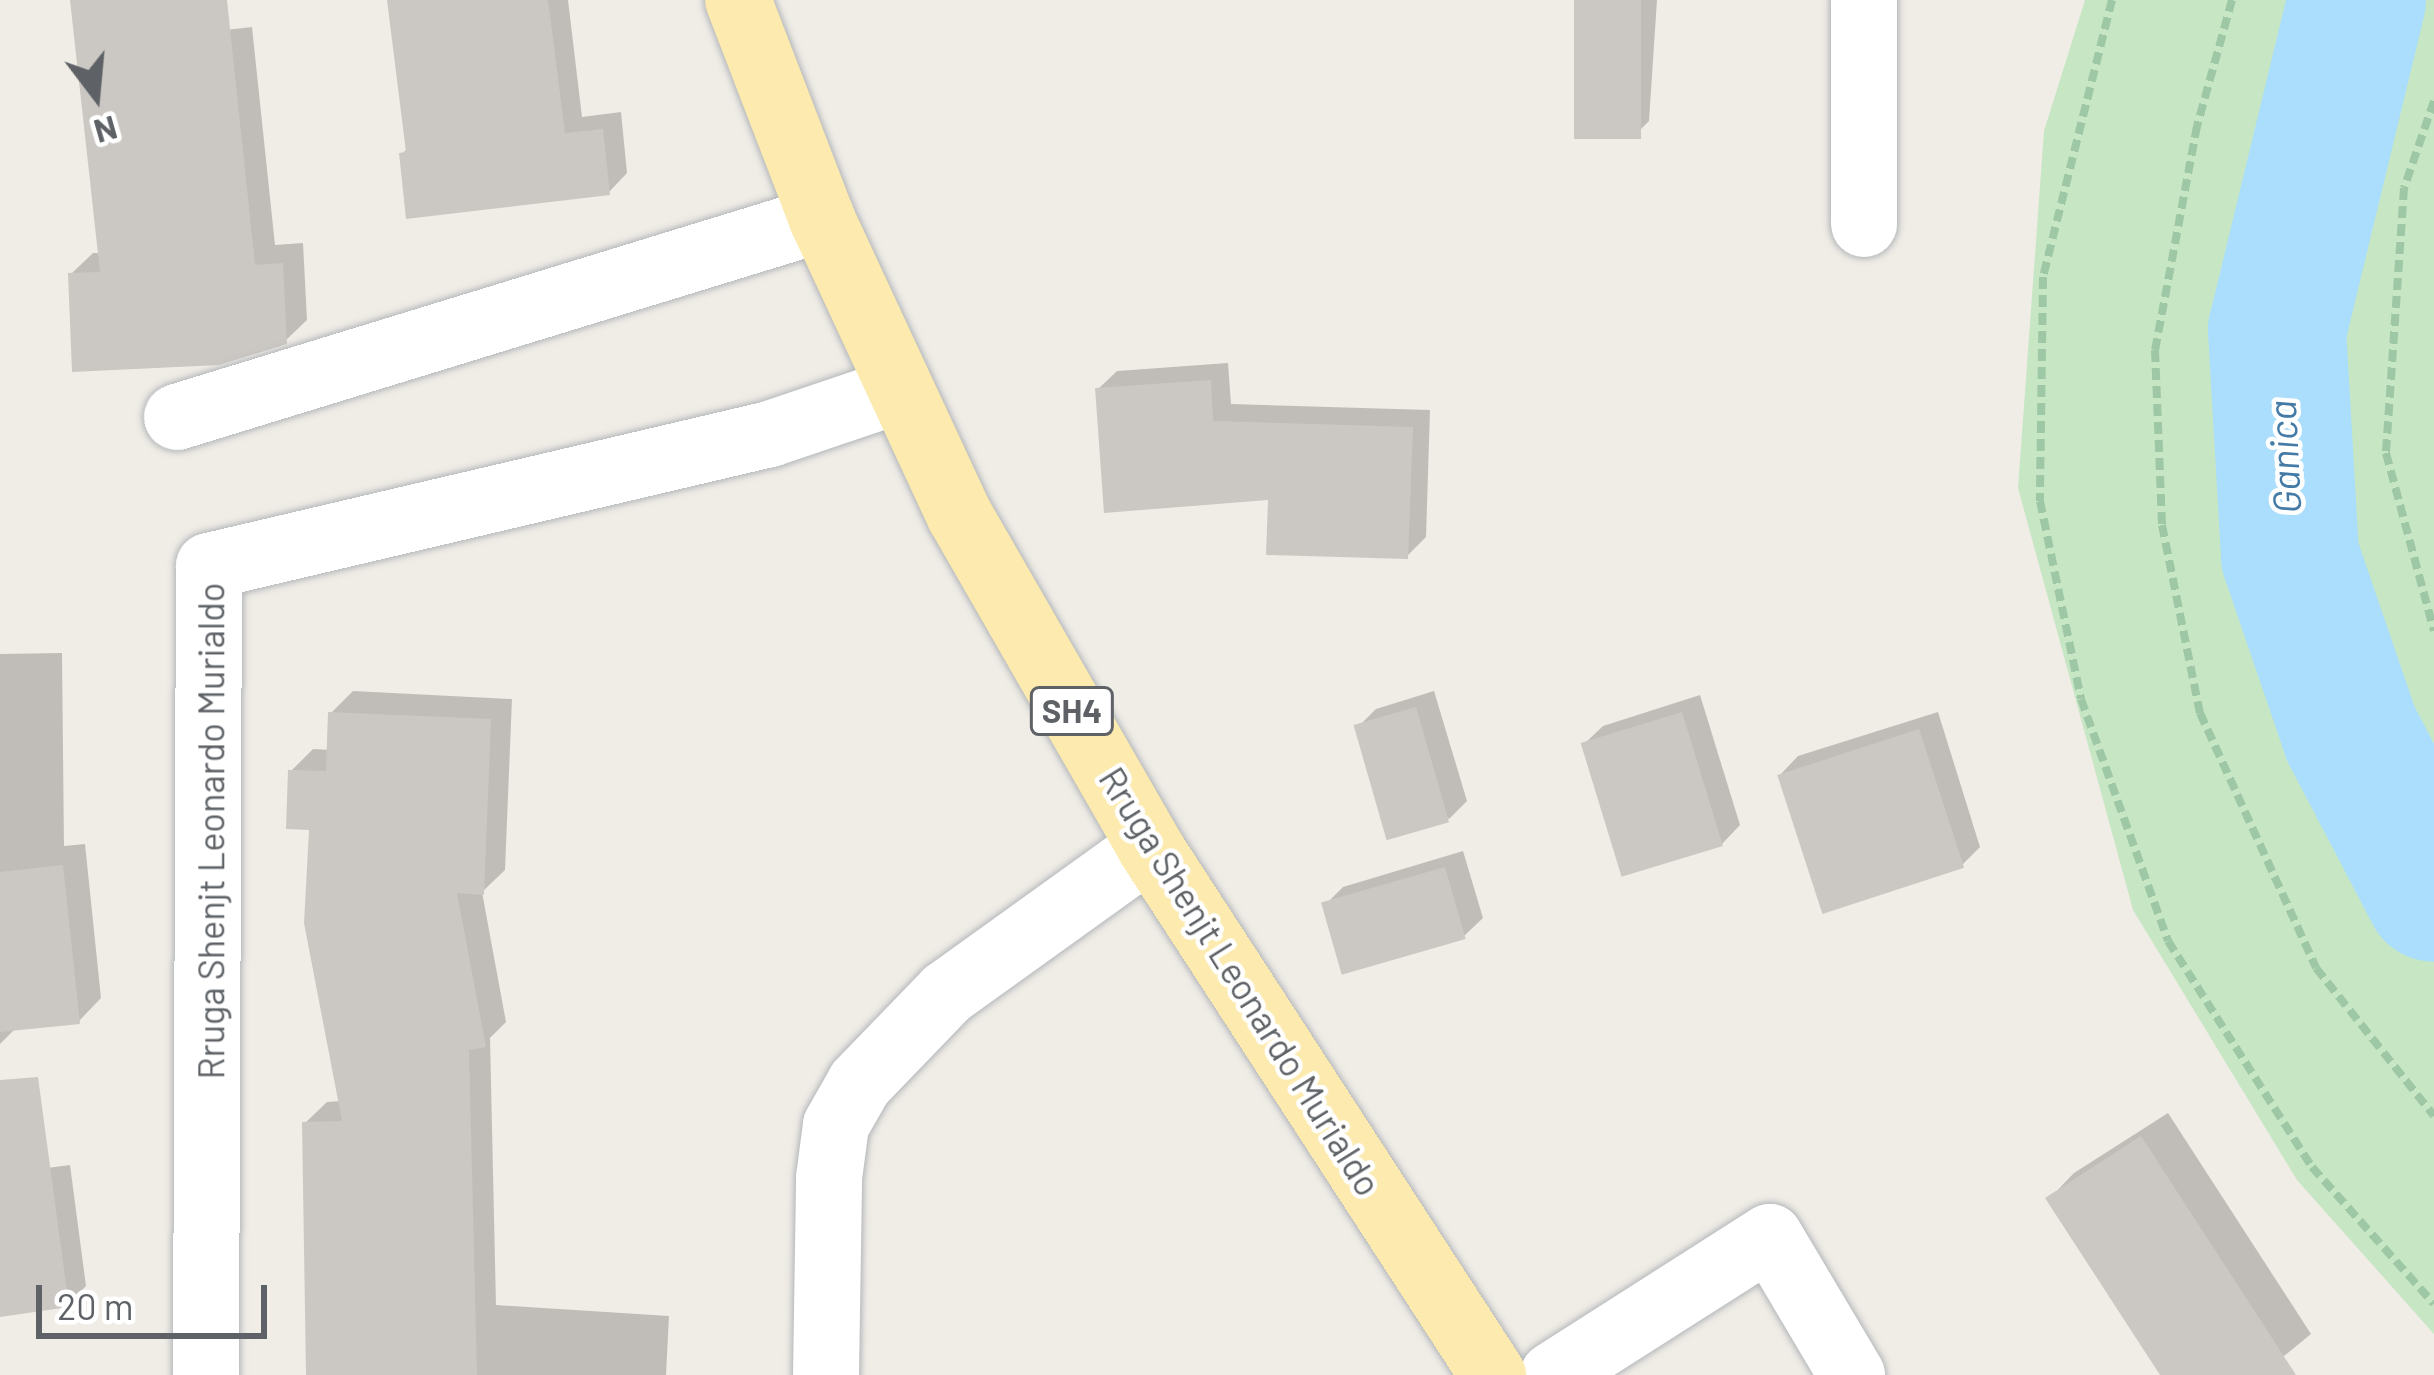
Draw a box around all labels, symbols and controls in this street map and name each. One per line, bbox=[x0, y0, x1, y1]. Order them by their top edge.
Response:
north arrow bbox=[36, 36, 156, 156]
text: N bbox=[90, 108, 122, 153]
water label: Ganica bbox=[2258, 399, 2310, 515]
street label: Rruga Shenjt Leonardo Murialdo bbox=[188, 583, 232, 1079]
road number: SH4 bbox=[1027, 684, 1117, 738]
street label: Rruga Shenjt Leonardo Murialdo bbox=[1091, 759, 1391, 1203]
scale bar bbox=[42, 1261, 273, 1335]
text: 20 m bbox=[57, 1284, 134, 1327]

